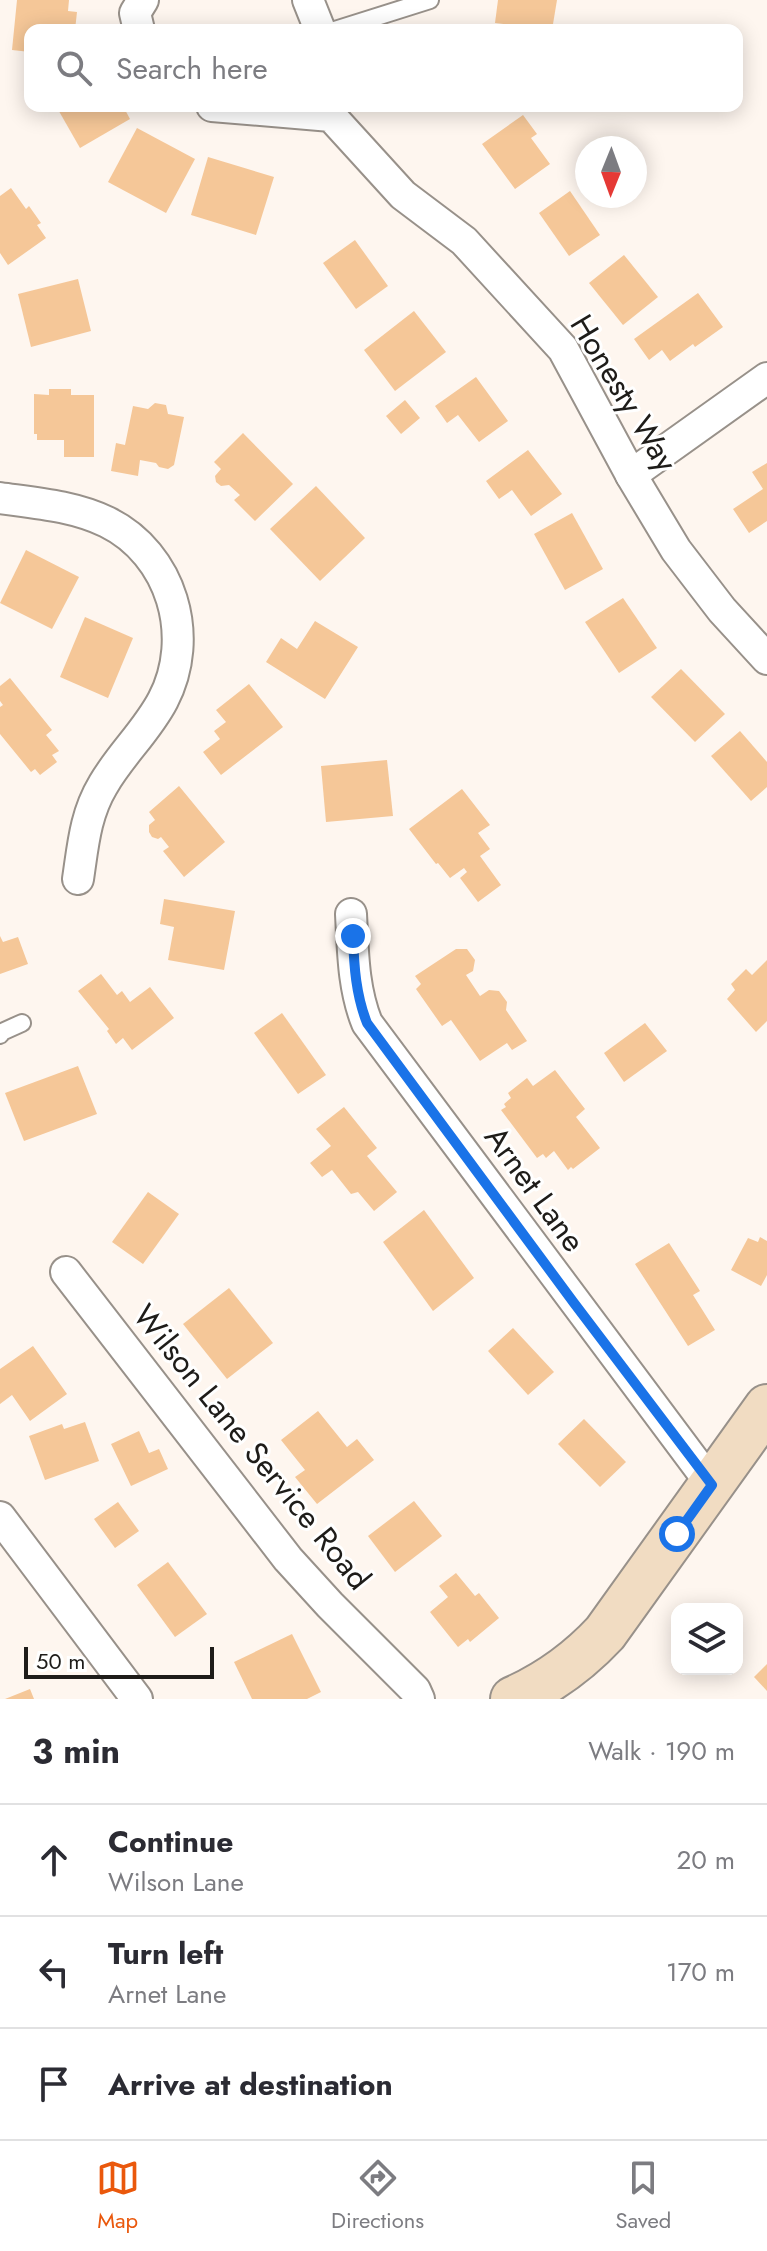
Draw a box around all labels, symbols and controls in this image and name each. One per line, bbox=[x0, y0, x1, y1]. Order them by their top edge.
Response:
search box bbox=[24, 24, 743, 112]
icon: search bbox=[52, 46, 96, 90]
text: Search here bbox=[116, 47, 268, 90]
north arrow bbox=[575, 136, 647, 208]
street label: Honesty Way bbox=[559, 306, 689, 481]
route end bbox=[335, 918, 371, 954]
street label: Arnet Lane bbox=[474, 1117, 596, 1261]
street label: Wilson Lane Service Road bbox=[122, 1294, 382, 1600]
route start bbox=[659, 1516, 695, 1552]
map controls bbox=[671, 1603, 743, 1675]
button: layers bbox=[671, 1603, 743, 1675]
scale bar bbox=[24, 1643, 214, 1679]
text: 50 m bbox=[36, 1645, 85, 1677]
text: 3 min bbox=[32, 1727, 120, 1776]
text: Walk · 190 m bbox=[588, 1732, 735, 1770]
text: Continue bbox=[108, 1820, 234, 1863]
icon: ahead bbox=[32, 1838, 76, 1882]
text: 20 m bbox=[677, 1841, 735, 1879]
text: Wilson Lane bbox=[108, 1863, 244, 1901]
text: Turn left bbox=[108, 1932, 223, 1975]
icon: left bbox=[32, 1950, 76, 1994]
text: 170 m bbox=[666, 1953, 735, 1991]
text: Arnet Lane bbox=[108, 1975, 226, 2013]
icon: arrive bbox=[32, 2062, 76, 2106]
text: Arrive at destination bbox=[108, 2063, 393, 2106]
tab: Map bbox=[96, 2156, 140, 2236]
tab: Directions bbox=[331, 2156, 424, 2236]
tab: Saved bbox=[616, 2156, 671, 2236]

